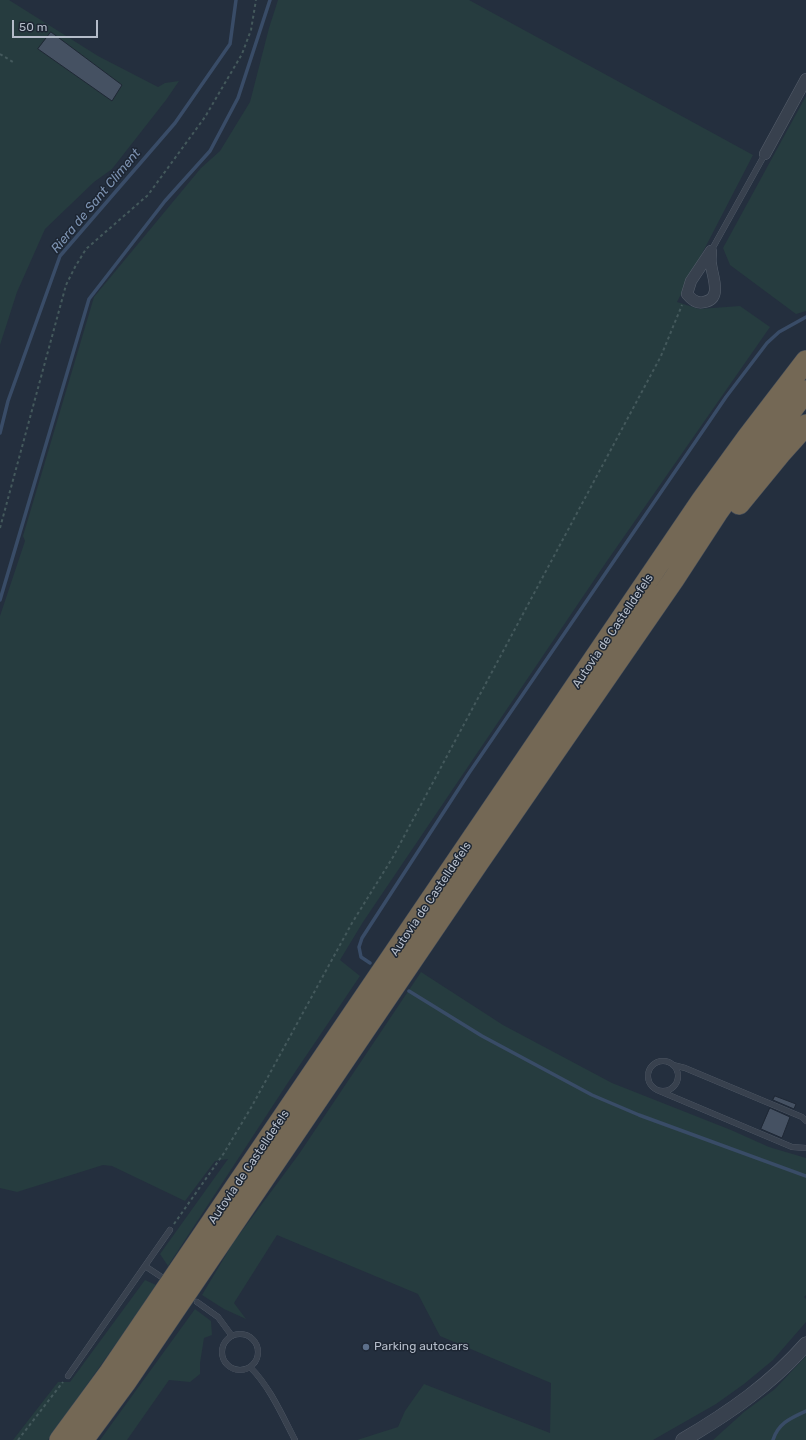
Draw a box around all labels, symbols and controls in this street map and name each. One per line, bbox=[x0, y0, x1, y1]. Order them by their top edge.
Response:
scale bar bbox=[14, 12, 100, 38]
text: 50 m bbox=[19, 20, 47, 34]
water label: Riera de Sant Climent bbox=[48, 146, 144, 256]
street label: Autovia de Castelldefels bbox=[569, 571, 657, 691]
street label: Autovia de Castelldefels bbox=[387, 839, 475, 959]
street label: Autovia de Castelldefels bbox=[205, 1107, 293, 1227]
place label: Parking autocars bbox=[374, 1340, 469, 1354]
marker: Parking autocars bbox=[361, 1342, 371, 1352]

